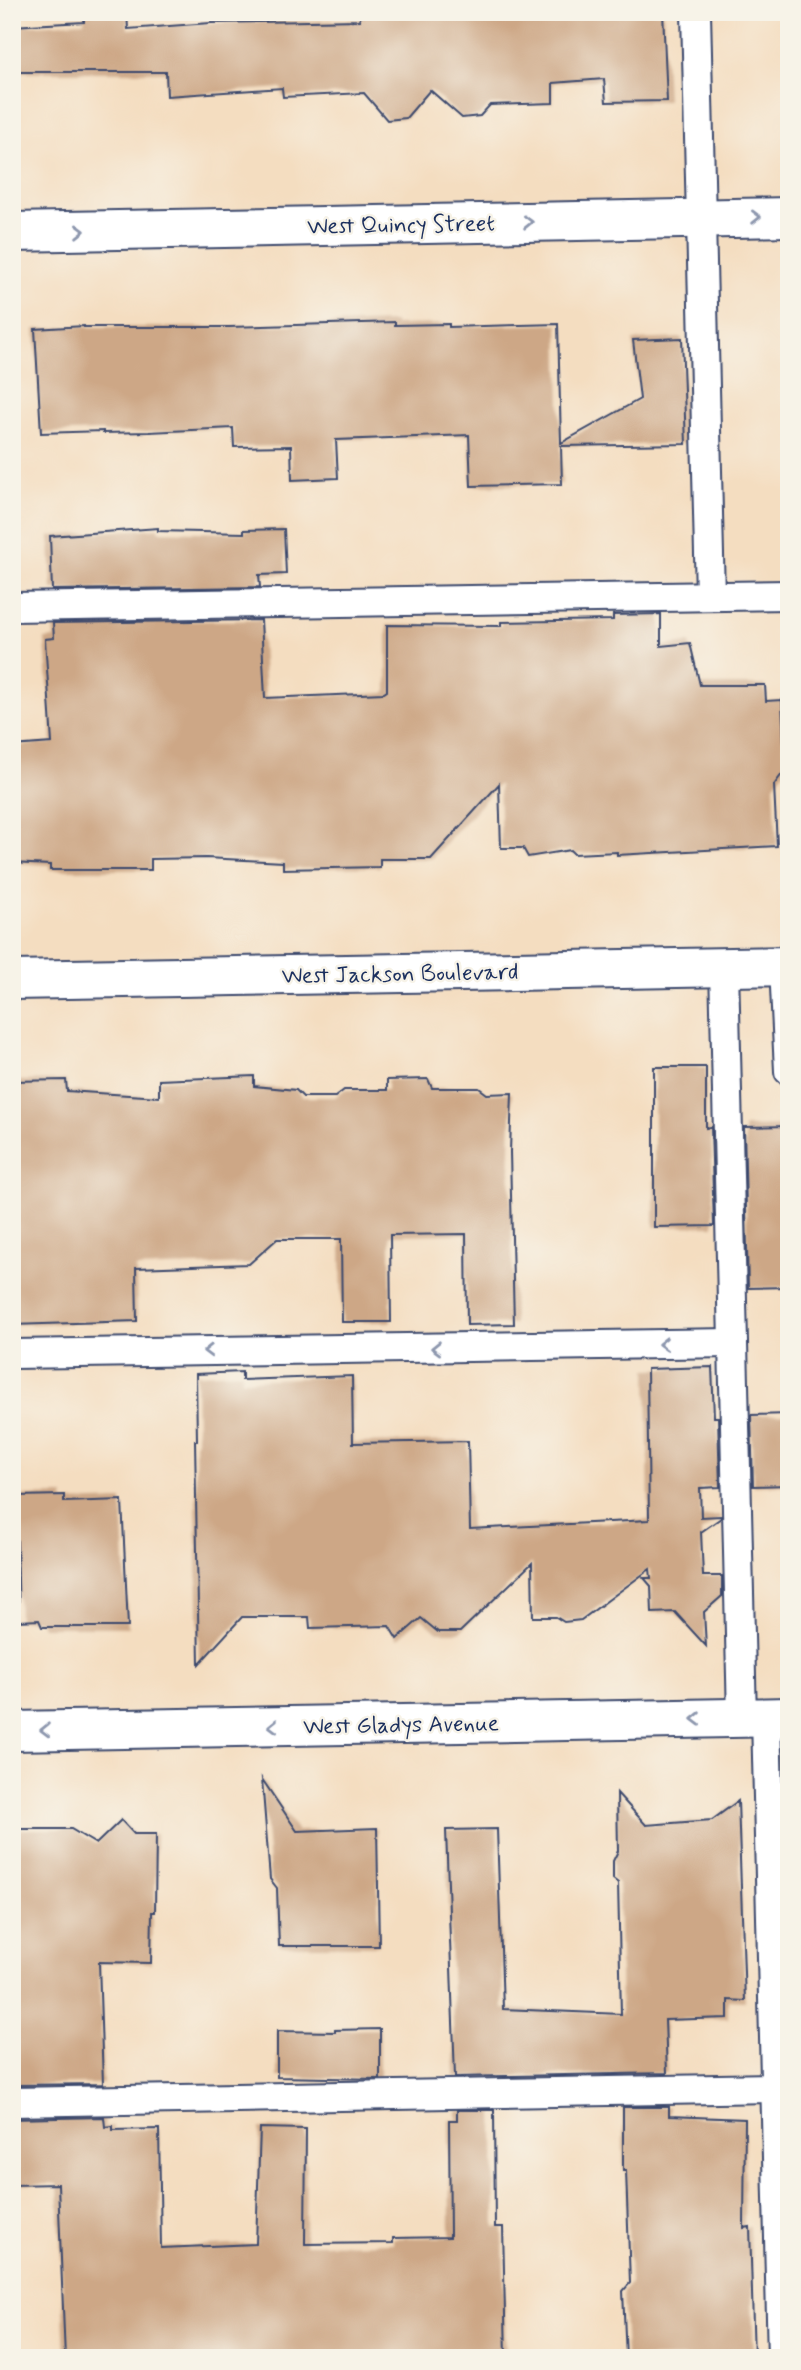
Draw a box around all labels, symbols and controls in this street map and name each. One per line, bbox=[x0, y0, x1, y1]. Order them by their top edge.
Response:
street label: West Quincy Street bbox=[307, 209, 495, 243]
one-way arrow bbox=[751, 210, 762, 225]
one-way arrow bbox=[524, 214, 534, 230]
one-way arrow bbox=[75, 223, 86, 238]
street label: West Jackson Boulevard bbox=[281, 958, 519, 992]
one-way arrow bbox=[658, 1336, 668, 1352]
one-way arrow bbox=[430, 1340, 441, 1356]
one-way arrow bbox=[203, 1343, 213, 1359]
street label: West Gladys Avenue bbox=[303, 1709, 499, 1743]
one-way arrow bbox=[690, 1711, 701, 1726]
one-way arrow bbox=[267, 1718, 277, 1734]
one-way arrow bbox=[39, 1722, 50, 1738]

